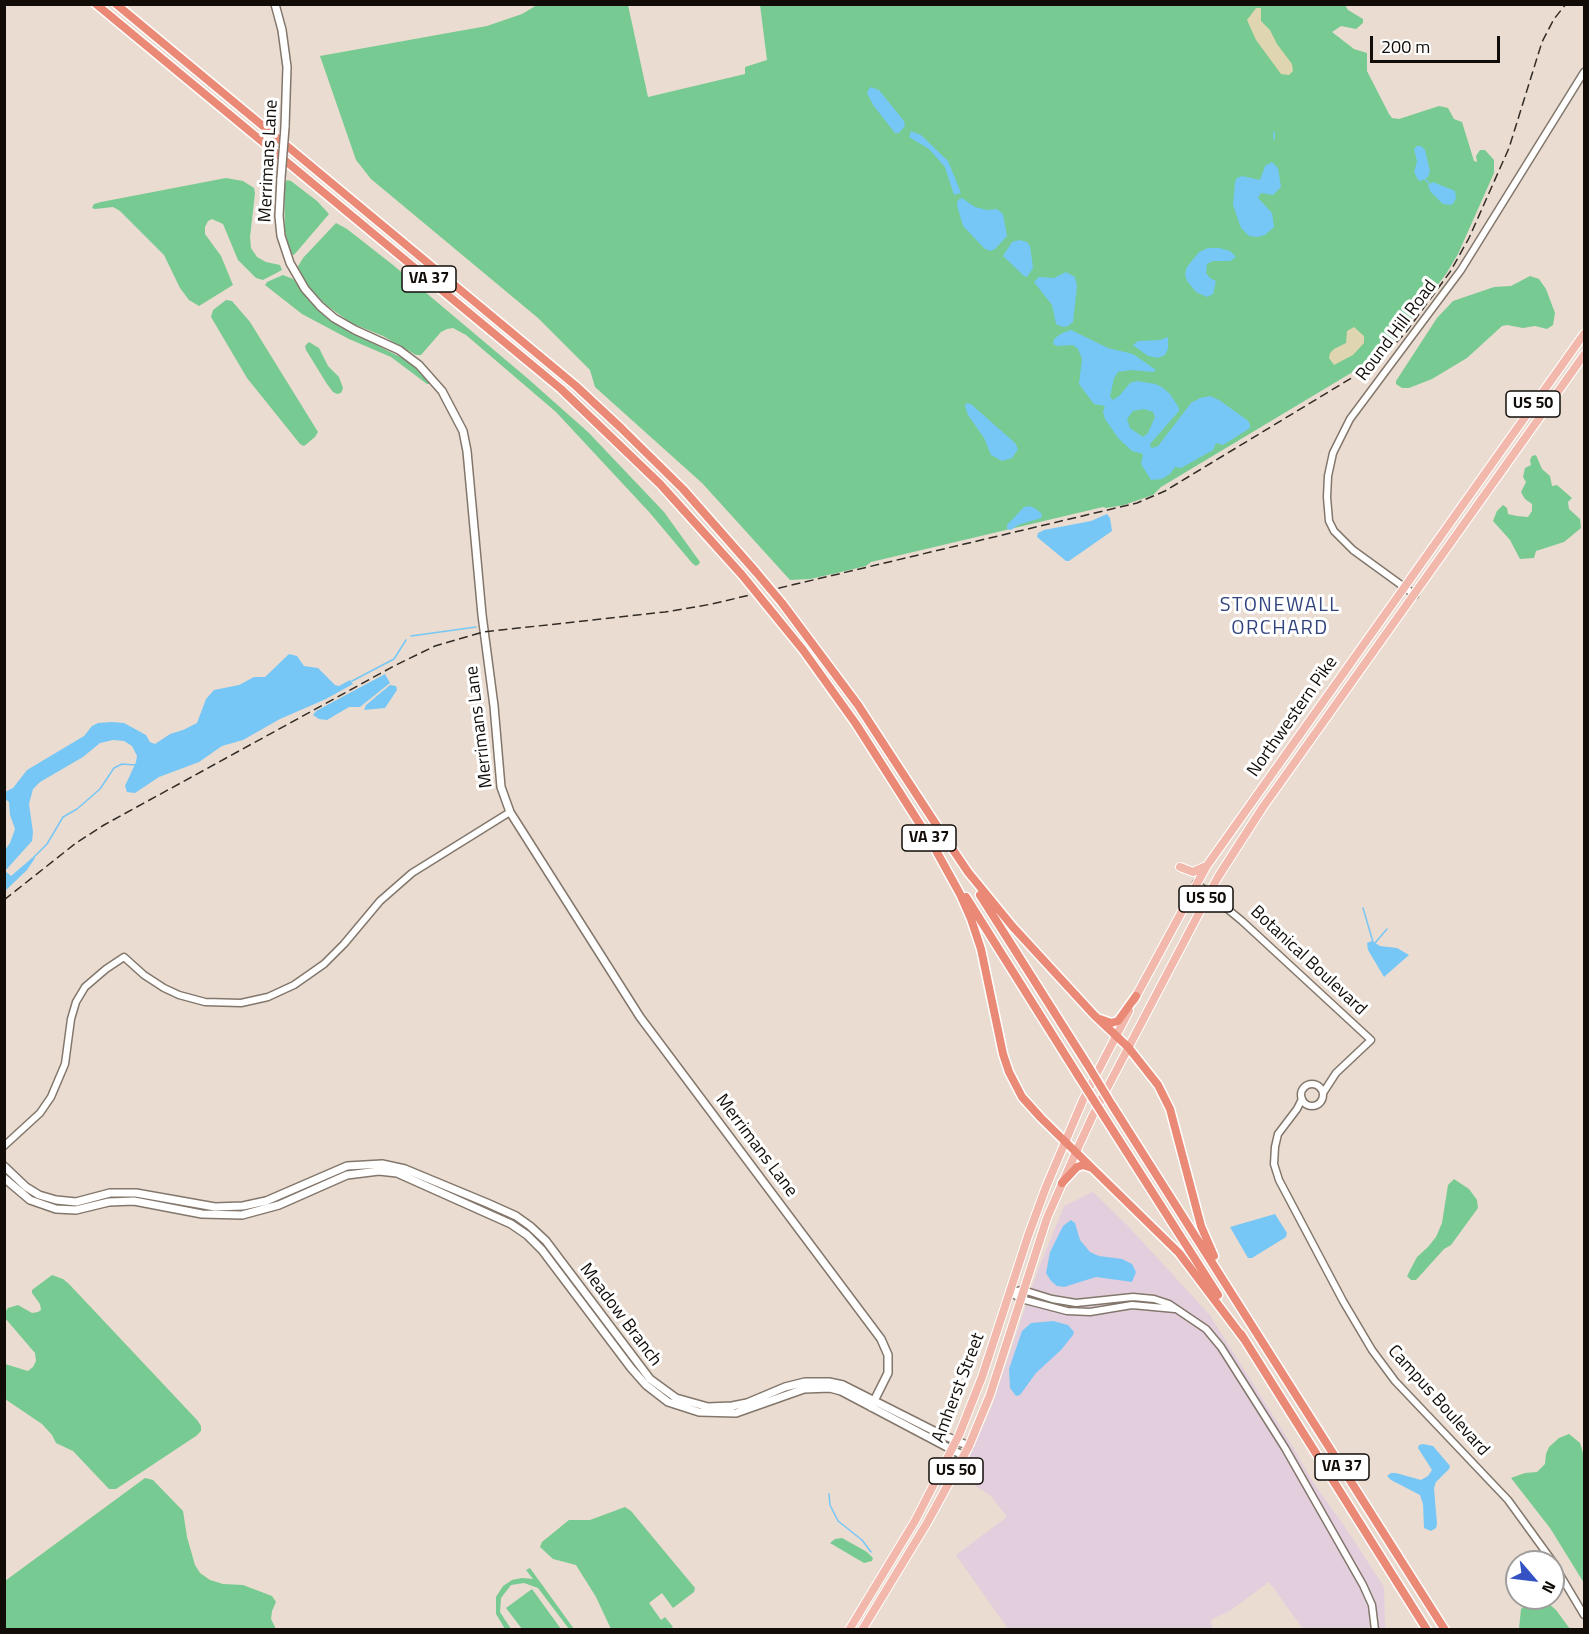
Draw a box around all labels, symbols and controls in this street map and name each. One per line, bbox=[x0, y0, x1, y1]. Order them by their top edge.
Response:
scale bar bbox=[1373, 24, 1504, 62]
text: 200 m bbox=[1381, 33, 1430, 60]
street label: Merrimans Lane bbox=[255, 99, 283, 223]
road number: VA 37 bbox=[402, 266, 456, 292]
street label: Round Hill Road bbox=[1352, 276, 1442, 386]
road number: US 50 bbox=[1506, 391, 1560, 417]
district label: STONEWALL ORCHARD bbox=[1220, 594, 1340, 641]
street label: Northwestern Pike bbox=[1243, 653, 1343, 781]
street label: Merrimans Lane bbox=[462, 665, 498, 789]
road number: VA 37 bbox=[902, 825, 956, 851]
road number: US 50 bbox=[1179, 886, 1233, 912]
street label: Botanical Boulevard bbox=[1246, 902, 1370, 1020]
street label: Merrimans Lane bbox=[710, 1090, 802, 1202]
street label: Meadow Branch bbox=[574, 1259, 666, 1371]
street label: Amherst Street bbox=[928, 1330, 990, 1446]
street label: Campus Boulevard bbox=[1383, 1341, 1493, 1461]
road number: VA 37 bbox=[1315, 1454, 1369, 1480]
road number: US 50 bbox=[929, 1458, 983, 1484]
north arrow bbox=[1505, 1550, 1565, 1610]
text: N bbox=[1536, 1577, 1562, 1598]

